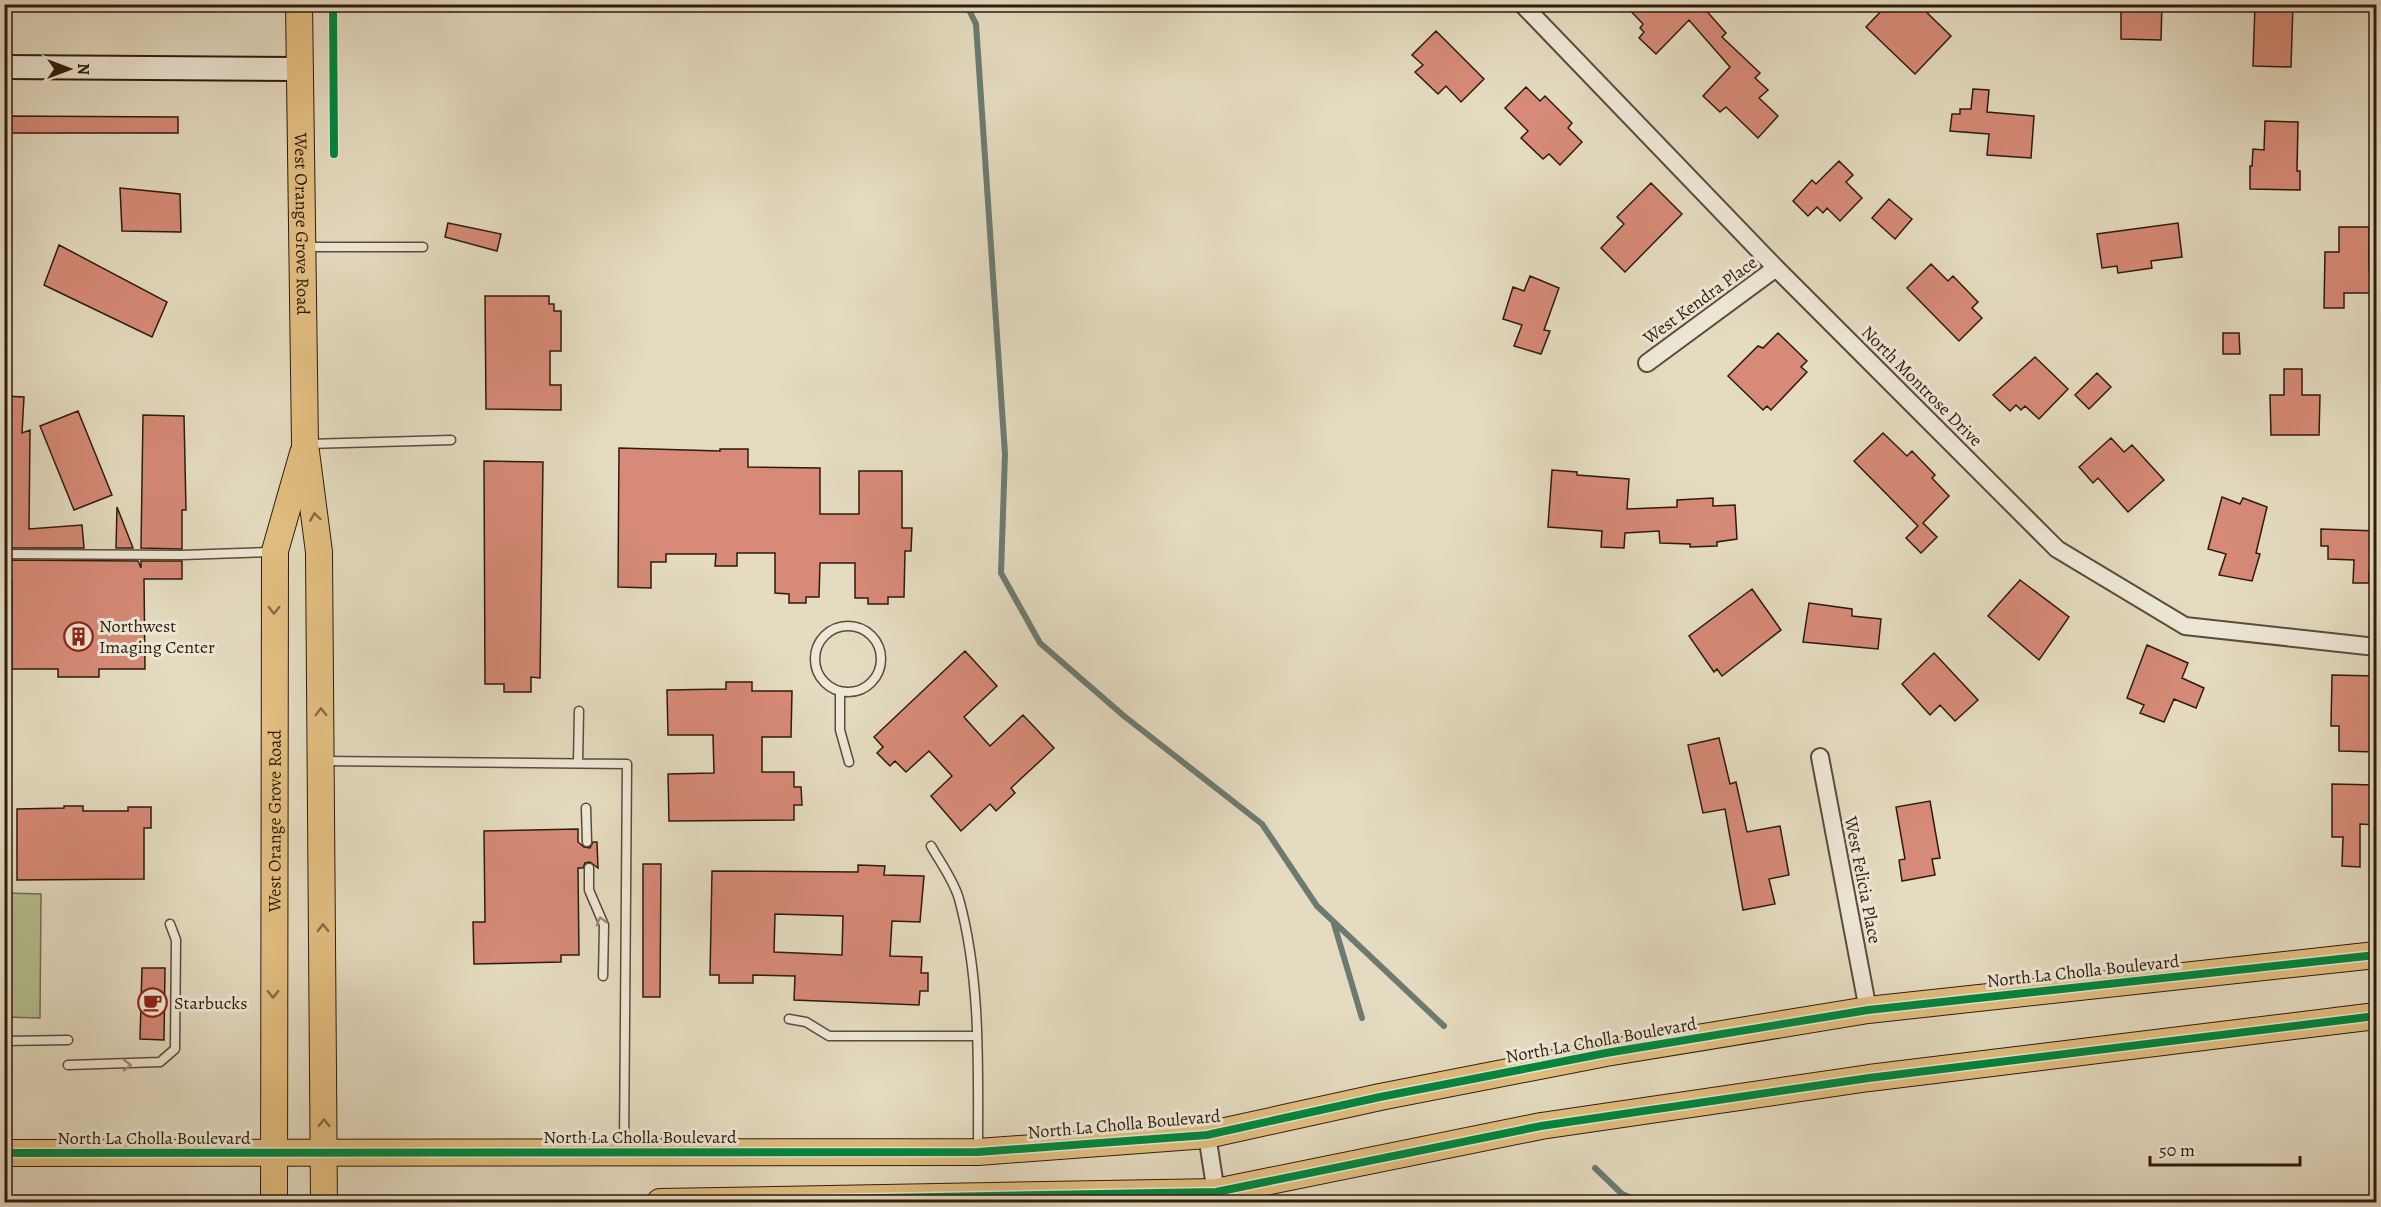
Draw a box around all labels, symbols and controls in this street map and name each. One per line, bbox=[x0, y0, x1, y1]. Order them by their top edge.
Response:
north arrow bbox=[39, 39, 99, 99]
text: N bbox=[72, 63, 94, 75]
street label: West Orange Grove Road bbox=[289, 132, 315, 316]
street label: West Kendra Place bbox=[1637, 251, 1762, 350]
street label: North Montrose Drive bbox=[1856, 320, 1988, 452]
one-way arrow bbox=[309, 513, 321, 522]
one-way arrow bbox=[268, 605, 280, 614]
place label: Northwest Imaging Center bbox=[99, 614, 215, 659]
building icon: Northwest Imaging Center bbox=[62, 620, 94, 652]
one-way arrow bbox=[315, 708, 327, 717]
street label: West Orange Grove Road bbox=[262, 729, 287, 913]
street label: West Felicia Place bbox=[1839, 813, 1887, 946]
one-way arrow bbox=[596, 917, 608, 927]
one-way arrow bbox=[317, 924, 329, 933]
street label: North La Cholla Boulevard bbox=[1986, 949, 2181, 993]
cafe icon: Starbucks bbox=[137, 987, 169, 1019]
one-way arrow bbox=[267, 989, 279, 998]
place label: Starbucks bbox=[174, 991, 247, 1015]
street label: North La Cholla Boulevard bbox=[1504, 1011, 1699, 1069]
one-way arrow bbox=[122, 1059, 131, 1071]
street label: North La Cholla Boulevard bbox=[1027, 1104, 1222, 1144]
one-way arrow bbox=[318, 1119, 330, 1128]
street label: North La Cholla Boulevard bbox=[543, 1125, 737, 1149]
street label: North La Cholla Boulevard bbox=[57, 1126, 251, 1150]
scale bar bbox=[2150, 1129, 2300, 1167]
text: 50 m bbox=[2159, 1138, 2195, 1162]

